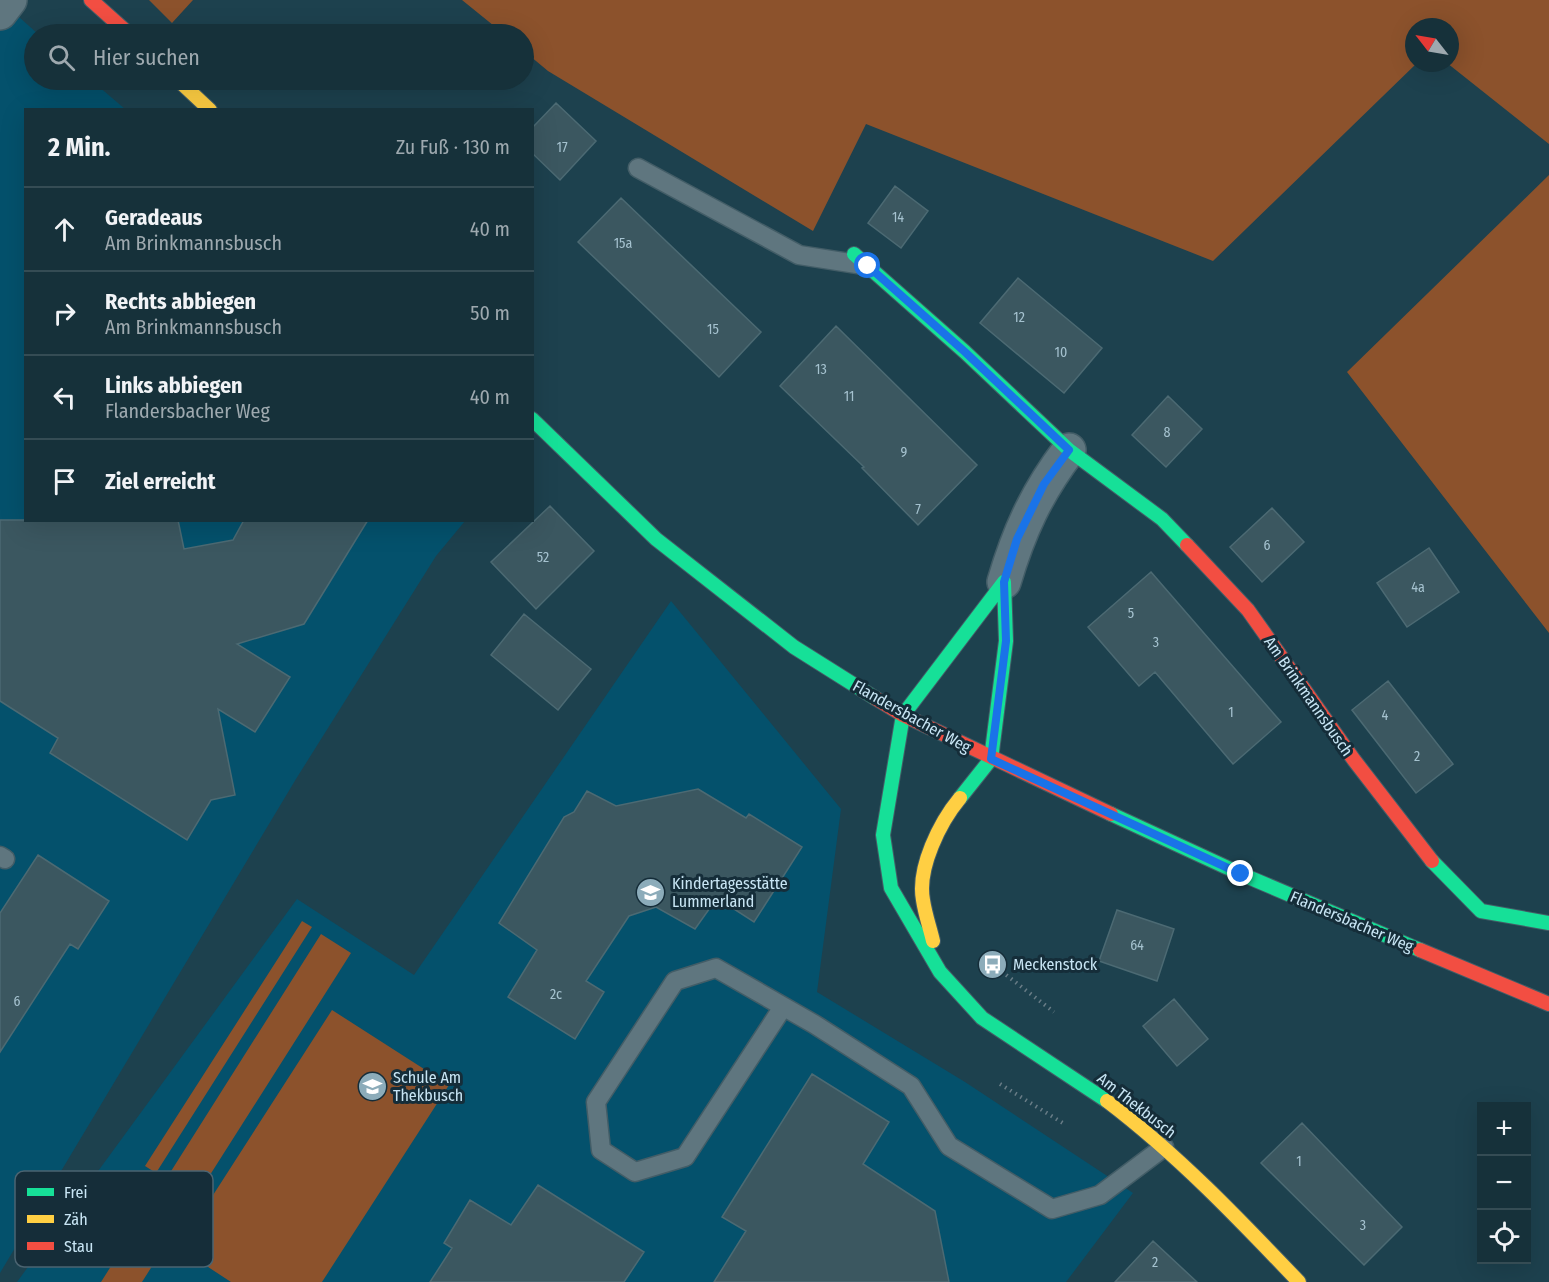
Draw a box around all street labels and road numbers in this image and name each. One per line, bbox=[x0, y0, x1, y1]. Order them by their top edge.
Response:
street label: Am Brinkmannsbusch bbox=[1260, 633, 1357, 760]
street label: Flandersbacher Weg bbox=[849, 676, 974, 757]
street label: Flandersbacher Weg bbox=[1287, 887, 1417, 956]
street label: Am Thekbusch bbox=[1094, 1069, 1180, 1142]

